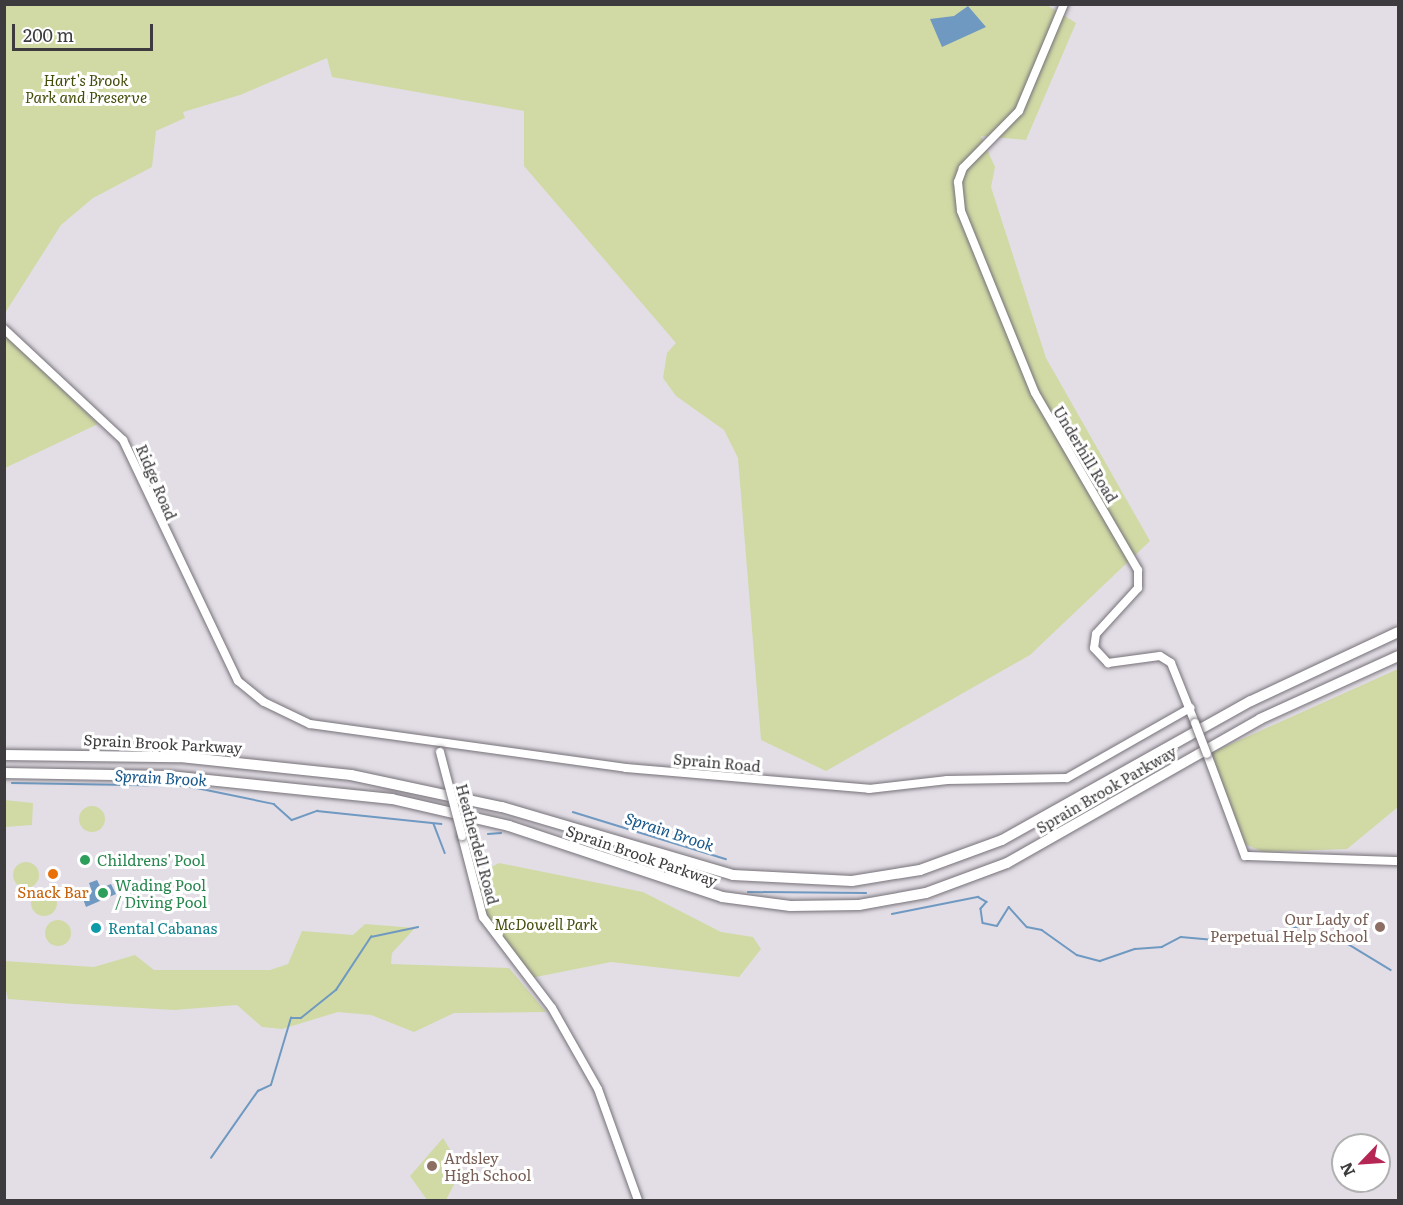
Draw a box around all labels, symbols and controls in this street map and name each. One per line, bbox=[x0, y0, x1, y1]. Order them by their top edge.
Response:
scale bar bbox=[15, 12, 156, 50]
text: 200 m bbox=[23, 21, 74, 48]
park label: Hart's Brook Park and Preserve bbox=[25, 70, 147, 105]
street label: Underhill Road bbox=[1050, 402, 1122, 506]
street label: Ridge Road bbox=[133, 442, 181, 522]
street label: Sprain Brook Parkway bbox=[83, 730, 243, 756]
street label: Sprain Brook Parkway bbox=[1033, 741, 1179, 837]
street label: Sprain Road bbox=[673, 749, 761, 775]
water label: Sprain Brook bbox=[114, 765, 208, 789]
street label: Heatherdell Road bbox=[453, 782, 503, 906]
water label: Sprain Brook bbox=[623, 808, 717, 854]
street label: Sprain Brook Parkway bbox=[564, 821, 720, 889]
place label: Childrens' Pool bbox=[97, 851, 205, 869]
marker: Childrens' Pool bbox=[78, 853, 92, 867]
marker: Snack Bar bbox=[46, 867, 60, 881]
place label: Wading Pool / Diving Pool bbox=[115, 875, 207, 910]
place label: Snack Bar bbox=[17, 883, 89, 901]
marker: Wading Pool / Diving Pool bbox=[96, 886, 110, 900]
place label: Our Lady of Perpetual Help School bbox=[1210, 909, 1368, 944]
park label: McDowell Park bbox=[494, 915, 598, 933]
place label: Rental Cabanas bbox=[108, 919, 217, 937]
marker: Our Lady of Perpetual Help School bbox=[1373, 920, 1387, 934]
marker: Rental Cabanas bbox=[89, 921, 103, 935]
north arrow bbox=[1331, 1133, 1391, 1193]
place label: Ardsley High School bbox=[444, 1148, 531, 1183]
marker: Ardsley High School bbox=[425, 1159, 439, 1173]
text: N bbox=[1333, 1159, 1360, 1181]

